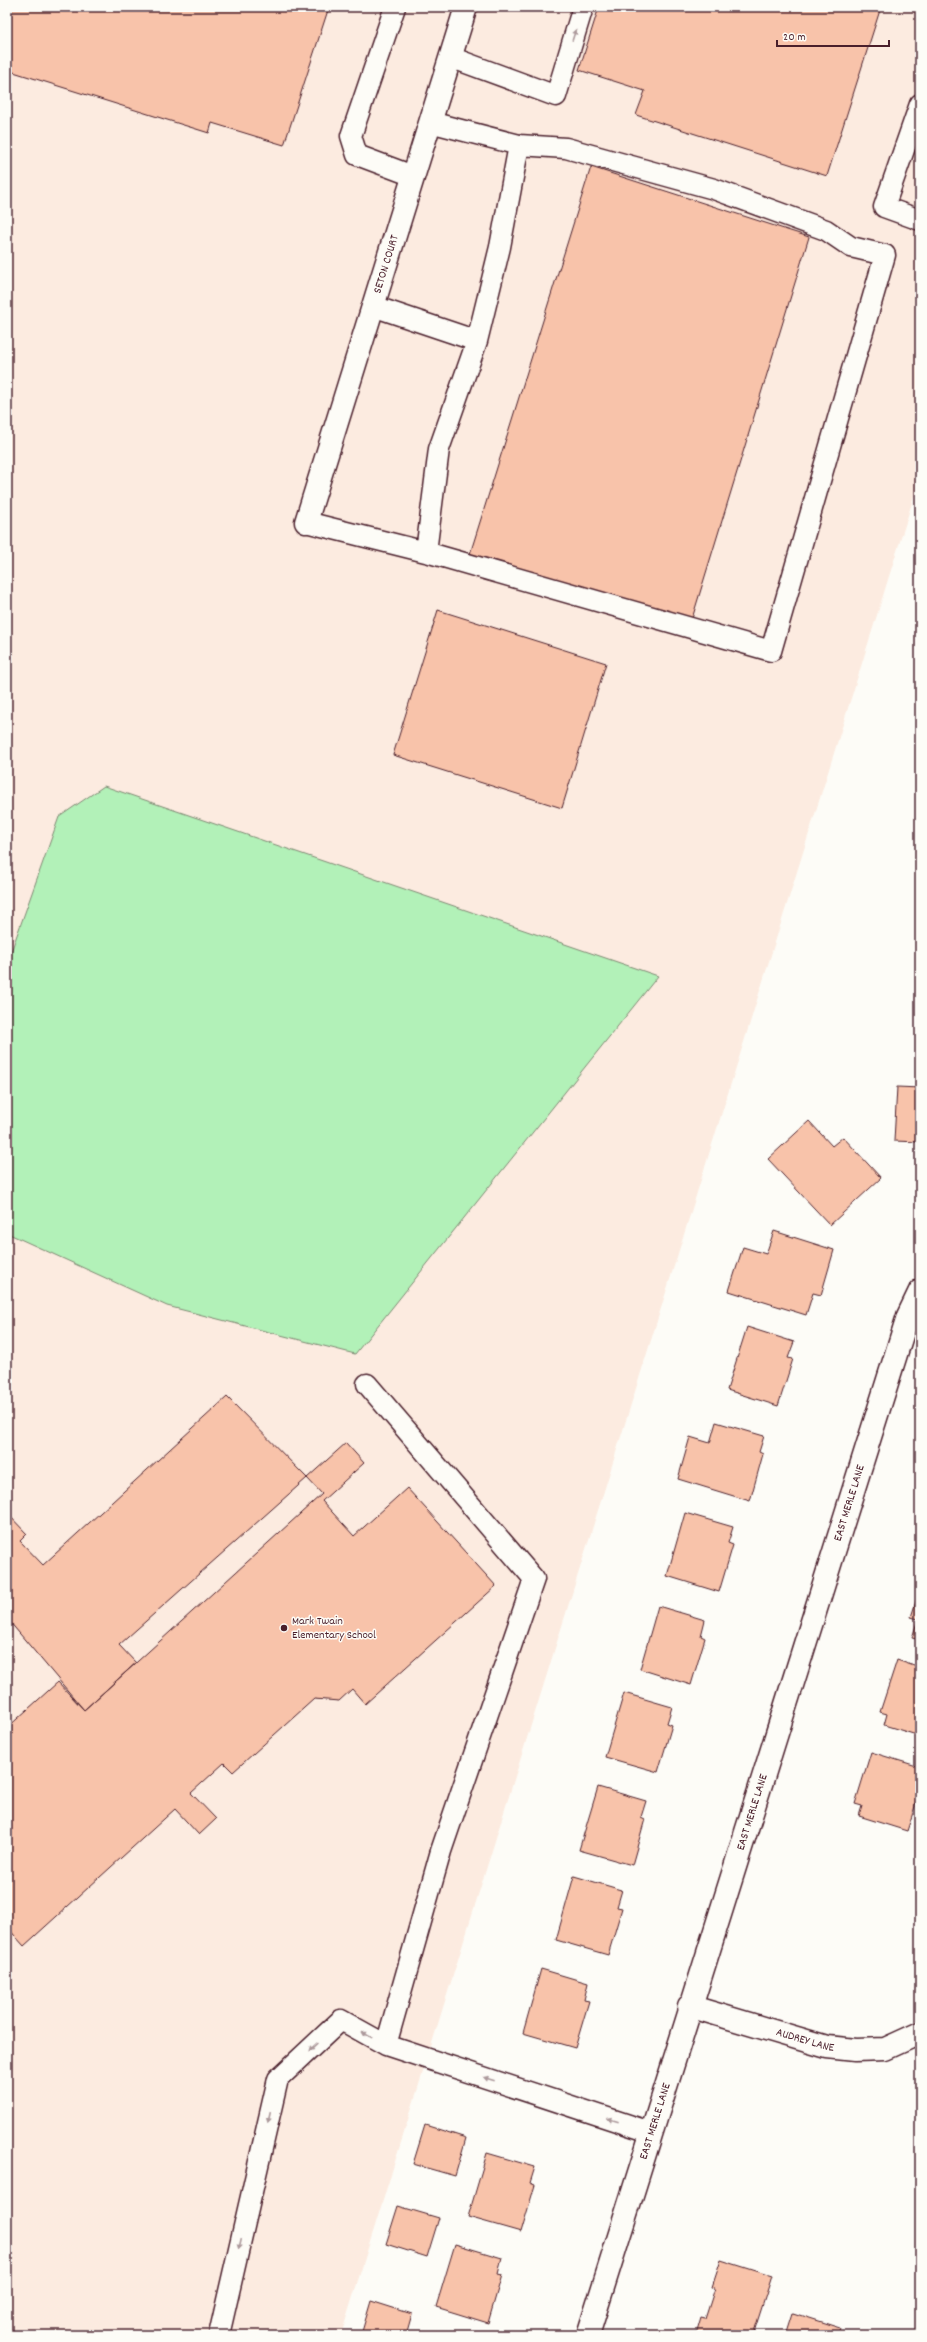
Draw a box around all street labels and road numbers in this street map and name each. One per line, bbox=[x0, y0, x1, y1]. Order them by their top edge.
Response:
street label: SETON COURT bbox=[369, 233, 403, 296]
street label: EAST MERLE LANE bbox=[829, 1462, 869, 1543]
street label: EAST MERLE LANE bbox=[732, 1771, 772, 1853]
street label: AUDREY LANE bbox=[774, 2024, 835, 2056]
street label: EAST MERLE LANE bbox=[635, 2080, 675, 2162]

